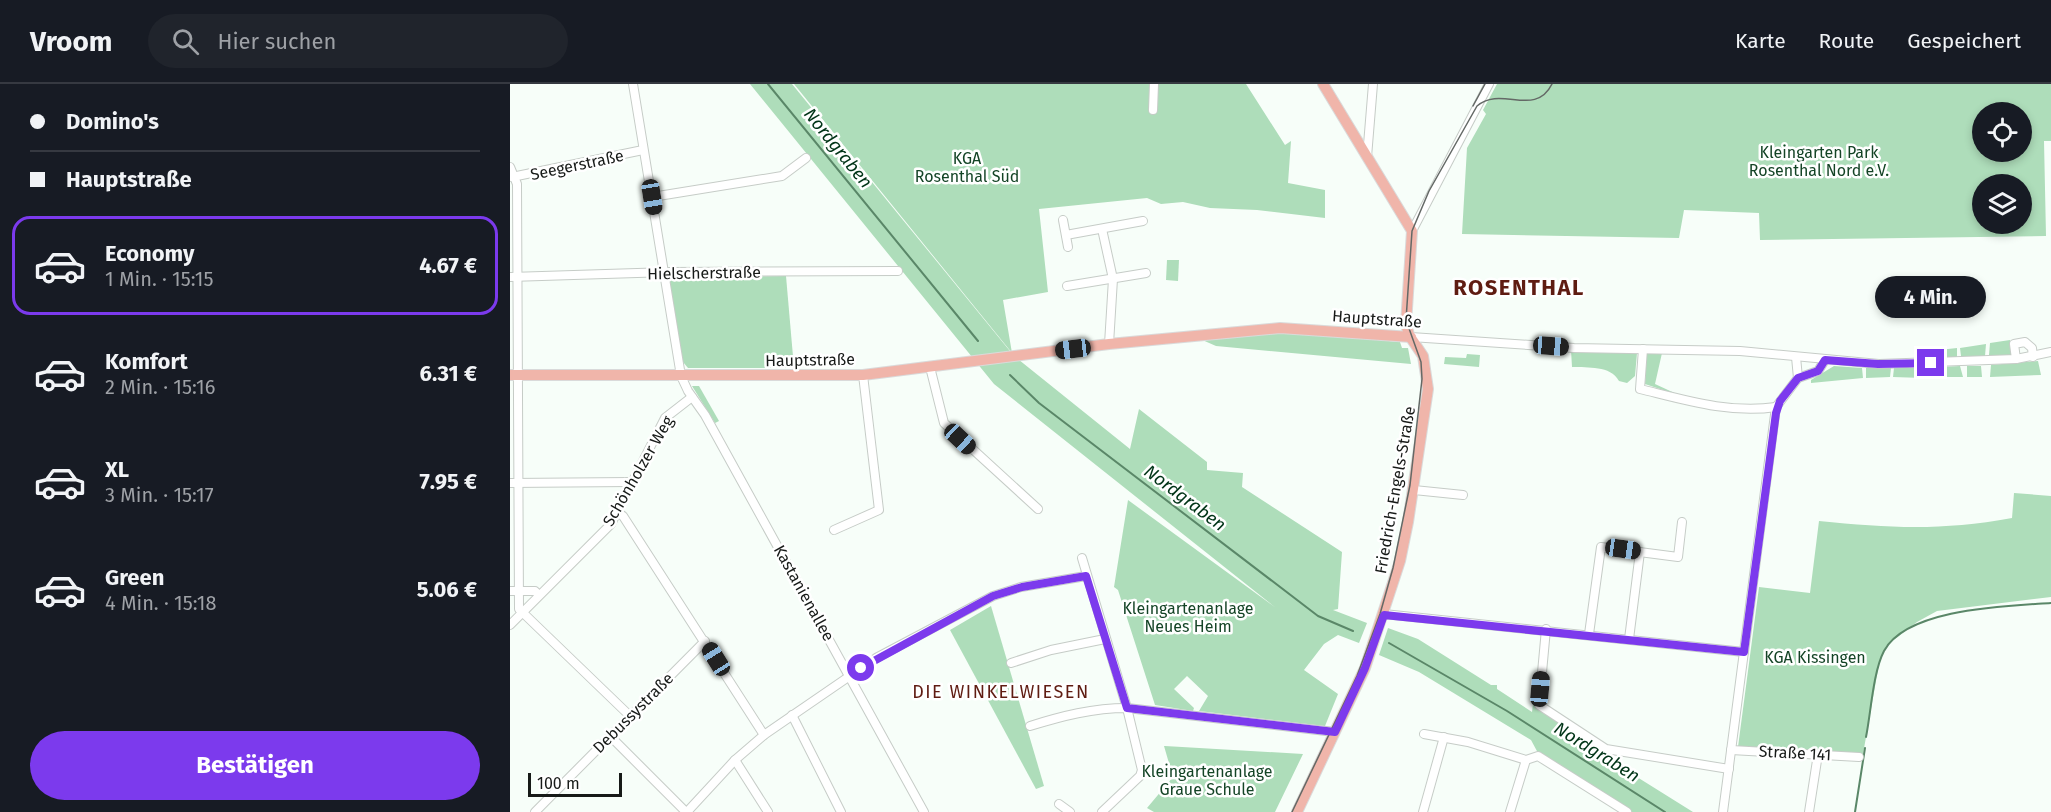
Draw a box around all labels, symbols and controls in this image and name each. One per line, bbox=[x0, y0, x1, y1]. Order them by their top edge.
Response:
search box bbox=[148, 14, 568, 68]
text: Vroom bbox=[30, 25, 112, 58]
icon: search bbox=[169, 25, 202, 58]
text: Hier suchen bbox=[217, 28, 336, 55]
text: Karte bbox=[1735, 28, 1786, 54]
text: Route bbox=[1819, 28, 1874, 54]
text: Gespeichert bbox=[1907, 28, 2021, 54]
map controls bbox=[1972, 102, 2032, 234]
button: locate bbox=[1972, 102, 2032, 162]
water label: Nordgraben bbox=[799, 104, 877, 192]
text: Domino's bbox=[66, 108, 159, 135]
park label: Kleingarten Park Rosenthal Nord e.V. bbox=[1749, 143, 1889, 180]
street label: Seegerstraße bbox=[529, 146, 625, 184]
park label: KGA Rosenthal Süd bbox=[915, 149, 1019, 186]
text: Hauptstraße bbox=[66, 166, 192, 193]
button: layers bbox=[1972, 174, 2032, 234]
car bbox=[640, 178, 664, 216]
icon: car bbox=[33, 239, 87, 293]
text: Economy bbox=[105, 240, 194, 267]
text: 4.67 € bbox=[419, 252, 477, 279]
street label: Hielscherstraße bbox=[647, 263, 761, 283]
text: 1 Min. · 15:15 bbox=[105, 267, 213, 291]
district label: ROSENTHAL bbox=[1453, 274, 1585, 301]
callout: 4 Min. bbox=[1876, 276, 1986, 318]
text: 4 Min. bbox=[1904, 285, 1957, 309]
street label: Hauptstraße bbox=[1331, 306, 1423, 332]
car bbox=[1532, 336, 1570, 356]
car bbox=[1054, 338, 1092, 360]
icon: car bbox=[33, 347, 87, 401]
text: Komfort bbox=[105, 348, 188, 375]
route end bbox=[1917, 349, 1944, 376]
street label: Hauptstraße bbox=[765, 350, 855, 370]
text: 6.31 € bbox=[420, 360, 477, 387]
text: 2 Min. · 15:16 bbox=[105, 375, 215, 399]
street label: Friedrich-Engels-Straße bbox=[1371, 405, 1419, 575]
street label: Schönholzer Weg bbox=[599, 412, 678, 530]
car bbox=[941, 420, 979, 458]
icon: car bbox=[33, 455, 87, 509]
text: XL bbox=[105, 456, 129, 483]
water label: Nordgraben bbox=[1140, 460, 1230, 536]
text: 7.95 € bbox=[420, 468, 477, 495]
text: 3 Min. · 15:17 bbox=[105, 483, 214, 507]
car bbox=[1604, 538, 1642, 560]
street label: Kastanienallee bbox=[770, 542, 838, 644]
icon: car bbox=[33, 563, 87, 617]
text: Green bbox=[105, 564, 164, 591]
text: 5.06 € bbox=[417, 576, 477, 603]
text: 4 Min. · 15:18 bbox=[105, 591, 216, 615]
park label: Kleingartenanlage Neues Heim bbox=[1122, 599, 1254, 636]
car bbox=[699, 639, 733, 679]
park label: KGA Kissingen bbox=[1764, 648, 1866, 667]
route start bbox=[847, 654, 874, 681]
street label: Debussystraße bbox=[589, 669, 677, 757]
car bbox=[1529, 670, 1551, 708]
district label: DIE WINKELWIESEN bbox=[912, 681, 1090, 703]
water label: Nordgraben bbox=[1550, 717, 1644, 787]
button: Bestätigen bbox=[30, 731, 480, 800]
street label: Straße 141 bbox=[1758, 742, 1832, 764]
park label: Kleingartenanlage Graue Schule bbox=[1141, 762, 1273, 799]
scale bar bbox=[528, 770, 622, 798]
text: 100 m bbox=[537, 774, 580, 793]

